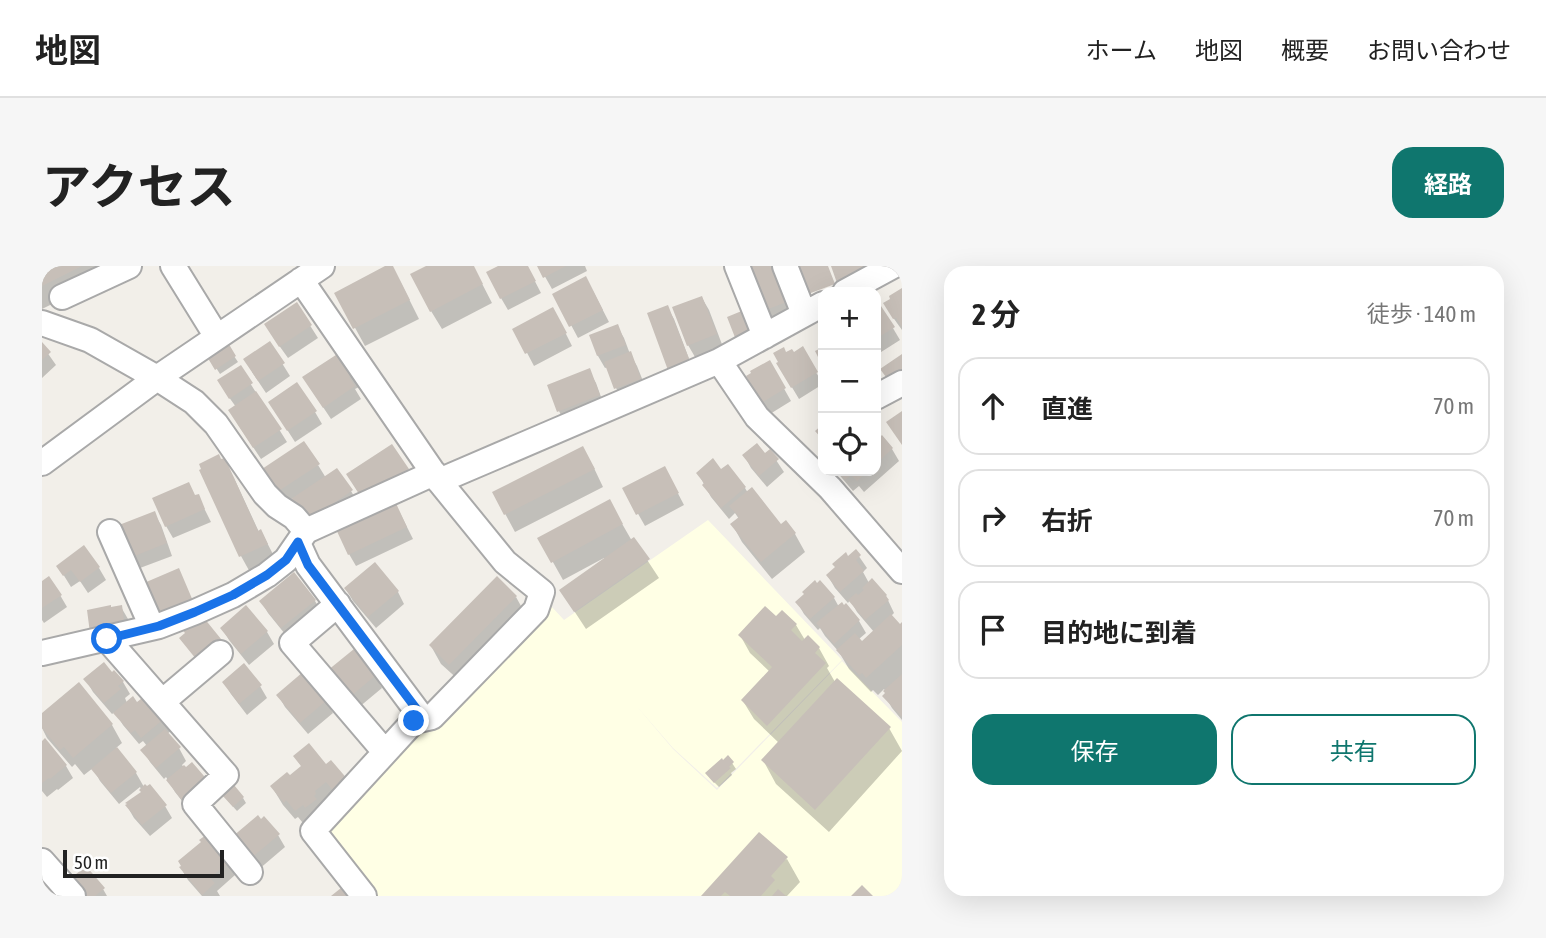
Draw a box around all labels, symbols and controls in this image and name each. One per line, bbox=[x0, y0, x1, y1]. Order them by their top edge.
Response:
text: 地図 bbox=[35, 31, 101, 69]
text: ホーム bbox=[1086, 37, 1157, 64]
text: 地図 bbox=[1195, 37, 1243, 64]
text: 概要 bbox=[1281, 37, 1329, 64]
text: お問い合わせ bbox=[1367, 37, 1511, 64]
button: 経路 bbox=[1392, 147, 1504, 218]
text: アクセス bbox=[42, 158, 236, 214]
map controls bbox=[818, 287, 881, 476]
button: + bbox=[818, 287, 881, 350]
text: 2 分 bbox=[972, 297, 1020, 331]
text: 徒歩 · 140 m bbox=[1367, 301, 1476, 327]
button: − bbox=[818, 350, 881, 413]
icon: ahead bbox=[974, 387, 1012, 425]
text: 70 m bbox=[1433, 393, 1474, 419]
text: 直進 bbox=[1041, 394, 1093, 424]
button: locate bbox=[818, 413, 881, 476]
icon: right bbox=[974, 499, 1012, 537]
text: 70 m bbox=[1433, 505, 1474, 531]
text: 右折 bbox=[1041, 506, 1093, 536]
icon: arrive bbox=[974, 611, 1012, 649]
text: 目的地に到着 bbox=[1041, 618, 1197, 648]
route start bbox=[91, 623, 122, 654]
route end bbox=[398, 705, 429, 736]
button: 保存 bbox=[972, 714, 1217, 785]
button: 共有 bbox=[1231, 714, 1476, 785]
scale bar bbox=[63, 847, 224, 879]
text: 50 m bbox=[74, 851, 108, 873]

